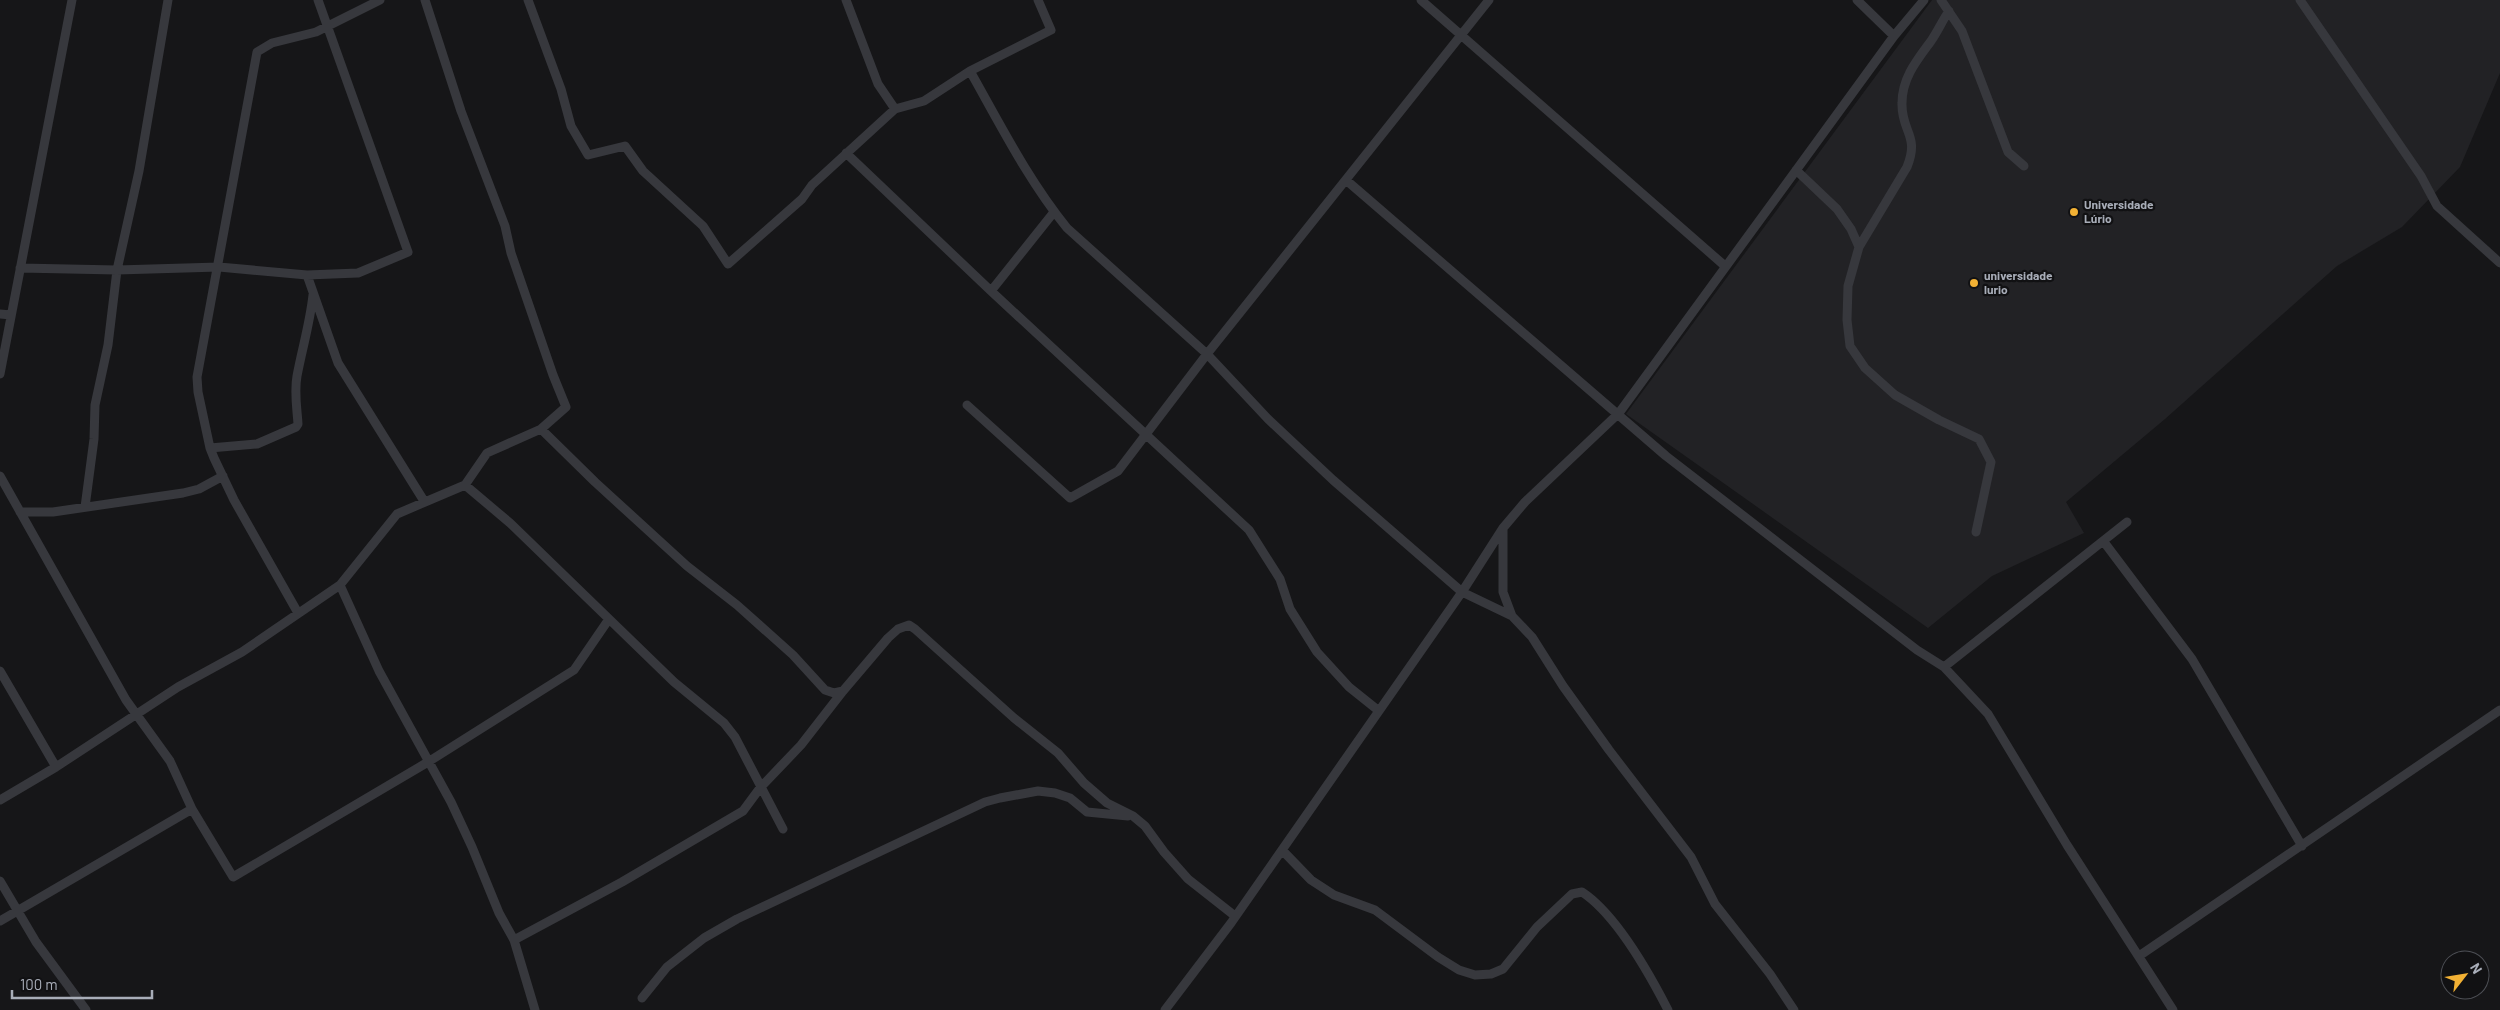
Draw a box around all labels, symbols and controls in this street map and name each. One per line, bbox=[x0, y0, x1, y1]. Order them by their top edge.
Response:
place label: Universidade Lúrio bbox=[2084, 197, 2154, 225]
marker: Universidade Lúrio bbox=[2068, 206, 2080, 218]
place label: universidade lurio bbox=[1984, 268, 2053, 296]
marker: universidade lurio bbox=[1968, 277, 1980, 289]
north arrow bbox=[2440, 950, 2490, 1000]
text: N bbox=[2467, 960, 2486, 976]
scale bar bbox=[12, 968, 152, 1000]
text: 100 m bbox=[20, 975, 58, 993]

